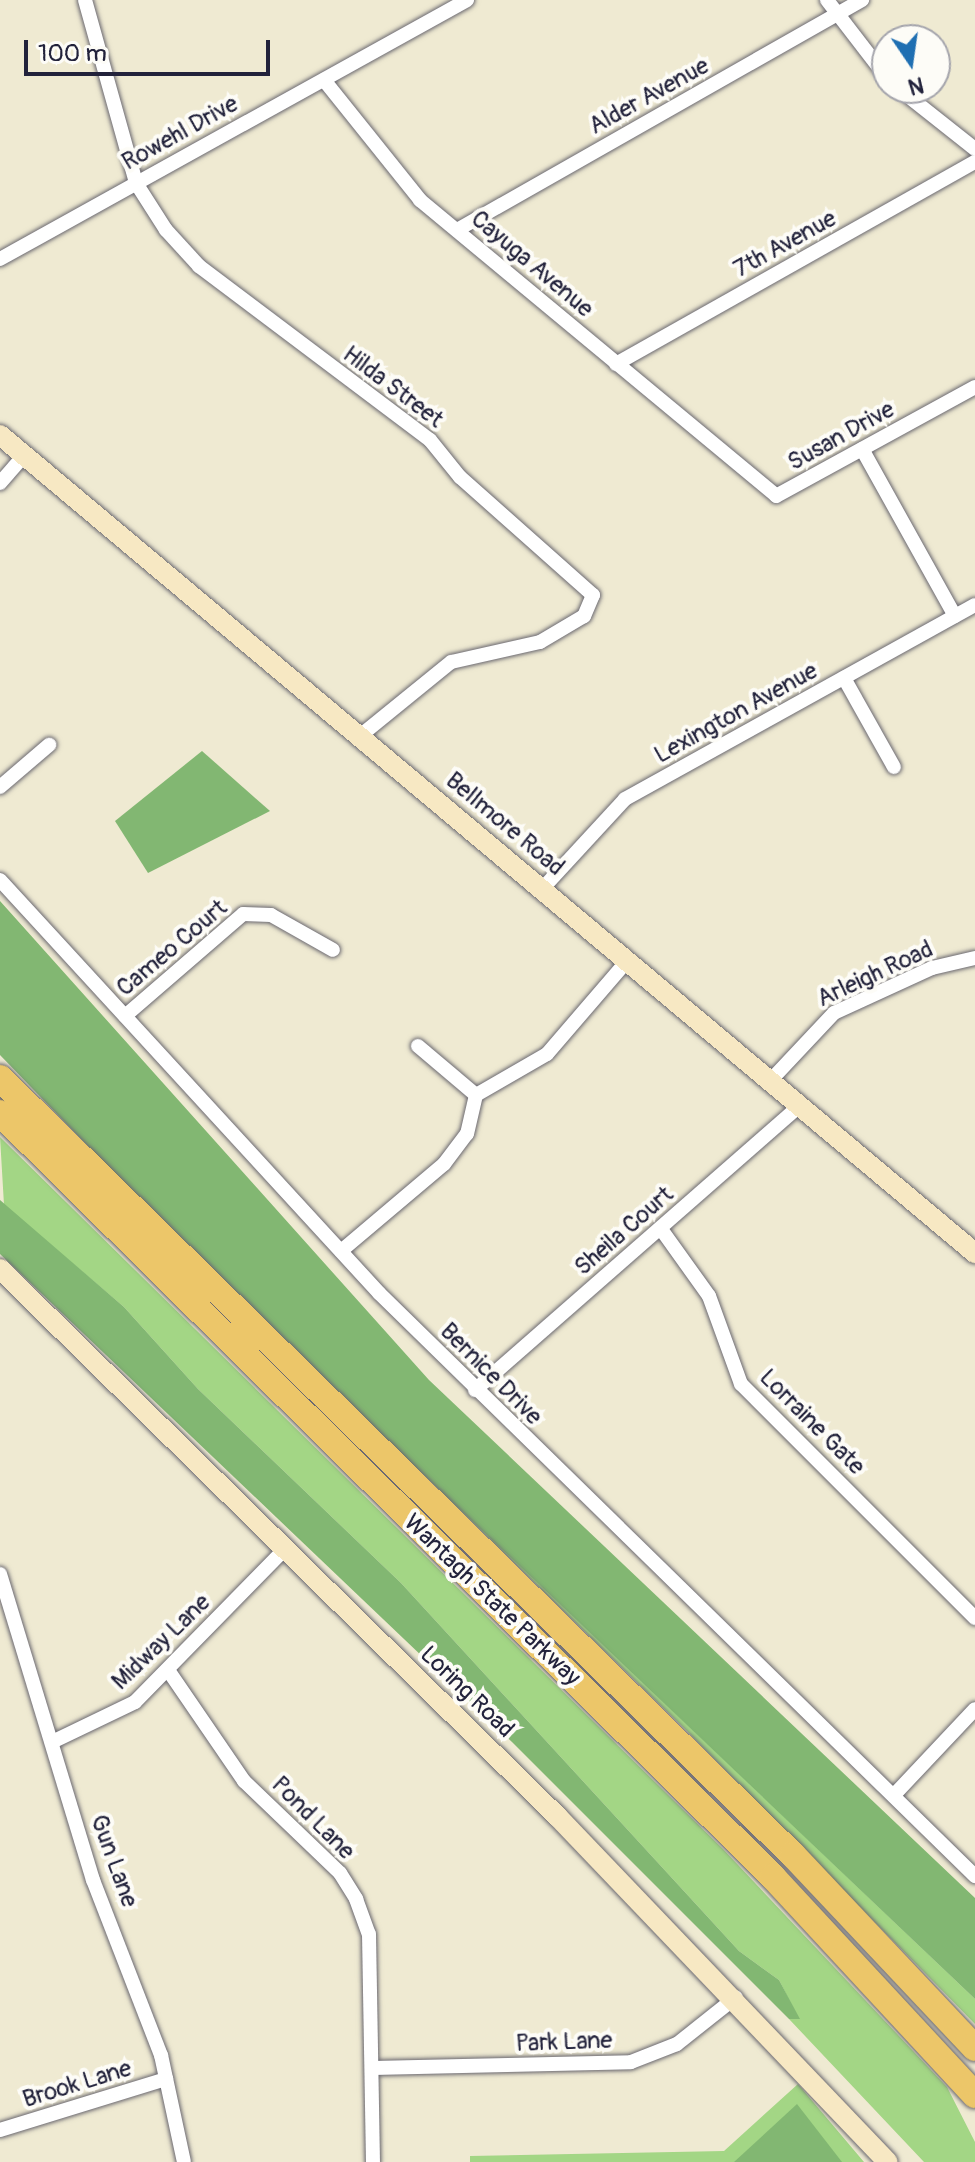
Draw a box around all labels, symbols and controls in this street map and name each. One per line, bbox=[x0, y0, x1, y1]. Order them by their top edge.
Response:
scale bar bbox=[28, 24, 274, 74]
north arrow bbox=[871, 24, 951, 104]
text: 100 m bbox=[38, 39, 107, 68]
street label: Alder Avenue bbox=[584, 51, 714, 141]
text: N bbox=[906, 70, 926, 101]
street label: Rowehl Drive bbox=[117, 89, 243, 177]
street label: 7th Avenue bbox=[729, 204, 841, 284]
street label: Cayuga Avenue bbox=[465, 205, 599, 323]
street label: Hilda Street bbox=[337, 340, 449, 434]
street label: Susan Drive bbox=[783, 395, 899, 477]
street label: Lexington Avenue bbox=[649, 656, 823, 770]
street label: Bellmore Road bbox=[440, 766, 570, 882]
street label: Cameo Court bbox=[111, 894, 233, 1002]
street label: Arleigh Road bbox=[813, 935, 937, 1013]
street label: Sheila Court bbox=[569, 1180, 679, 1282]
street label: Bernice Drive bbox=[434, 1317, 548, 1431]
street label: Lorraine Gate bbox=[753, 1363, 871, 1481]
street label: Wantagh State Parkway bbox=[398, 1508, 586, 1692]
street label: Midway Lane bbox=[106, 1588, 216, 1696]
street label: Loring Road bbox=[414, 1640, 520, 1744]
street label: Pond Lane bbox=[265, 1770, 361, 1866]
street label: Gun Lane bbox=[84, 1811, 144, 1911]
street label: Park Lane bbox=[515, 2026, 613, 2058]
street label: Brook Lane bbox=[19, 2054, 135, 2114]

